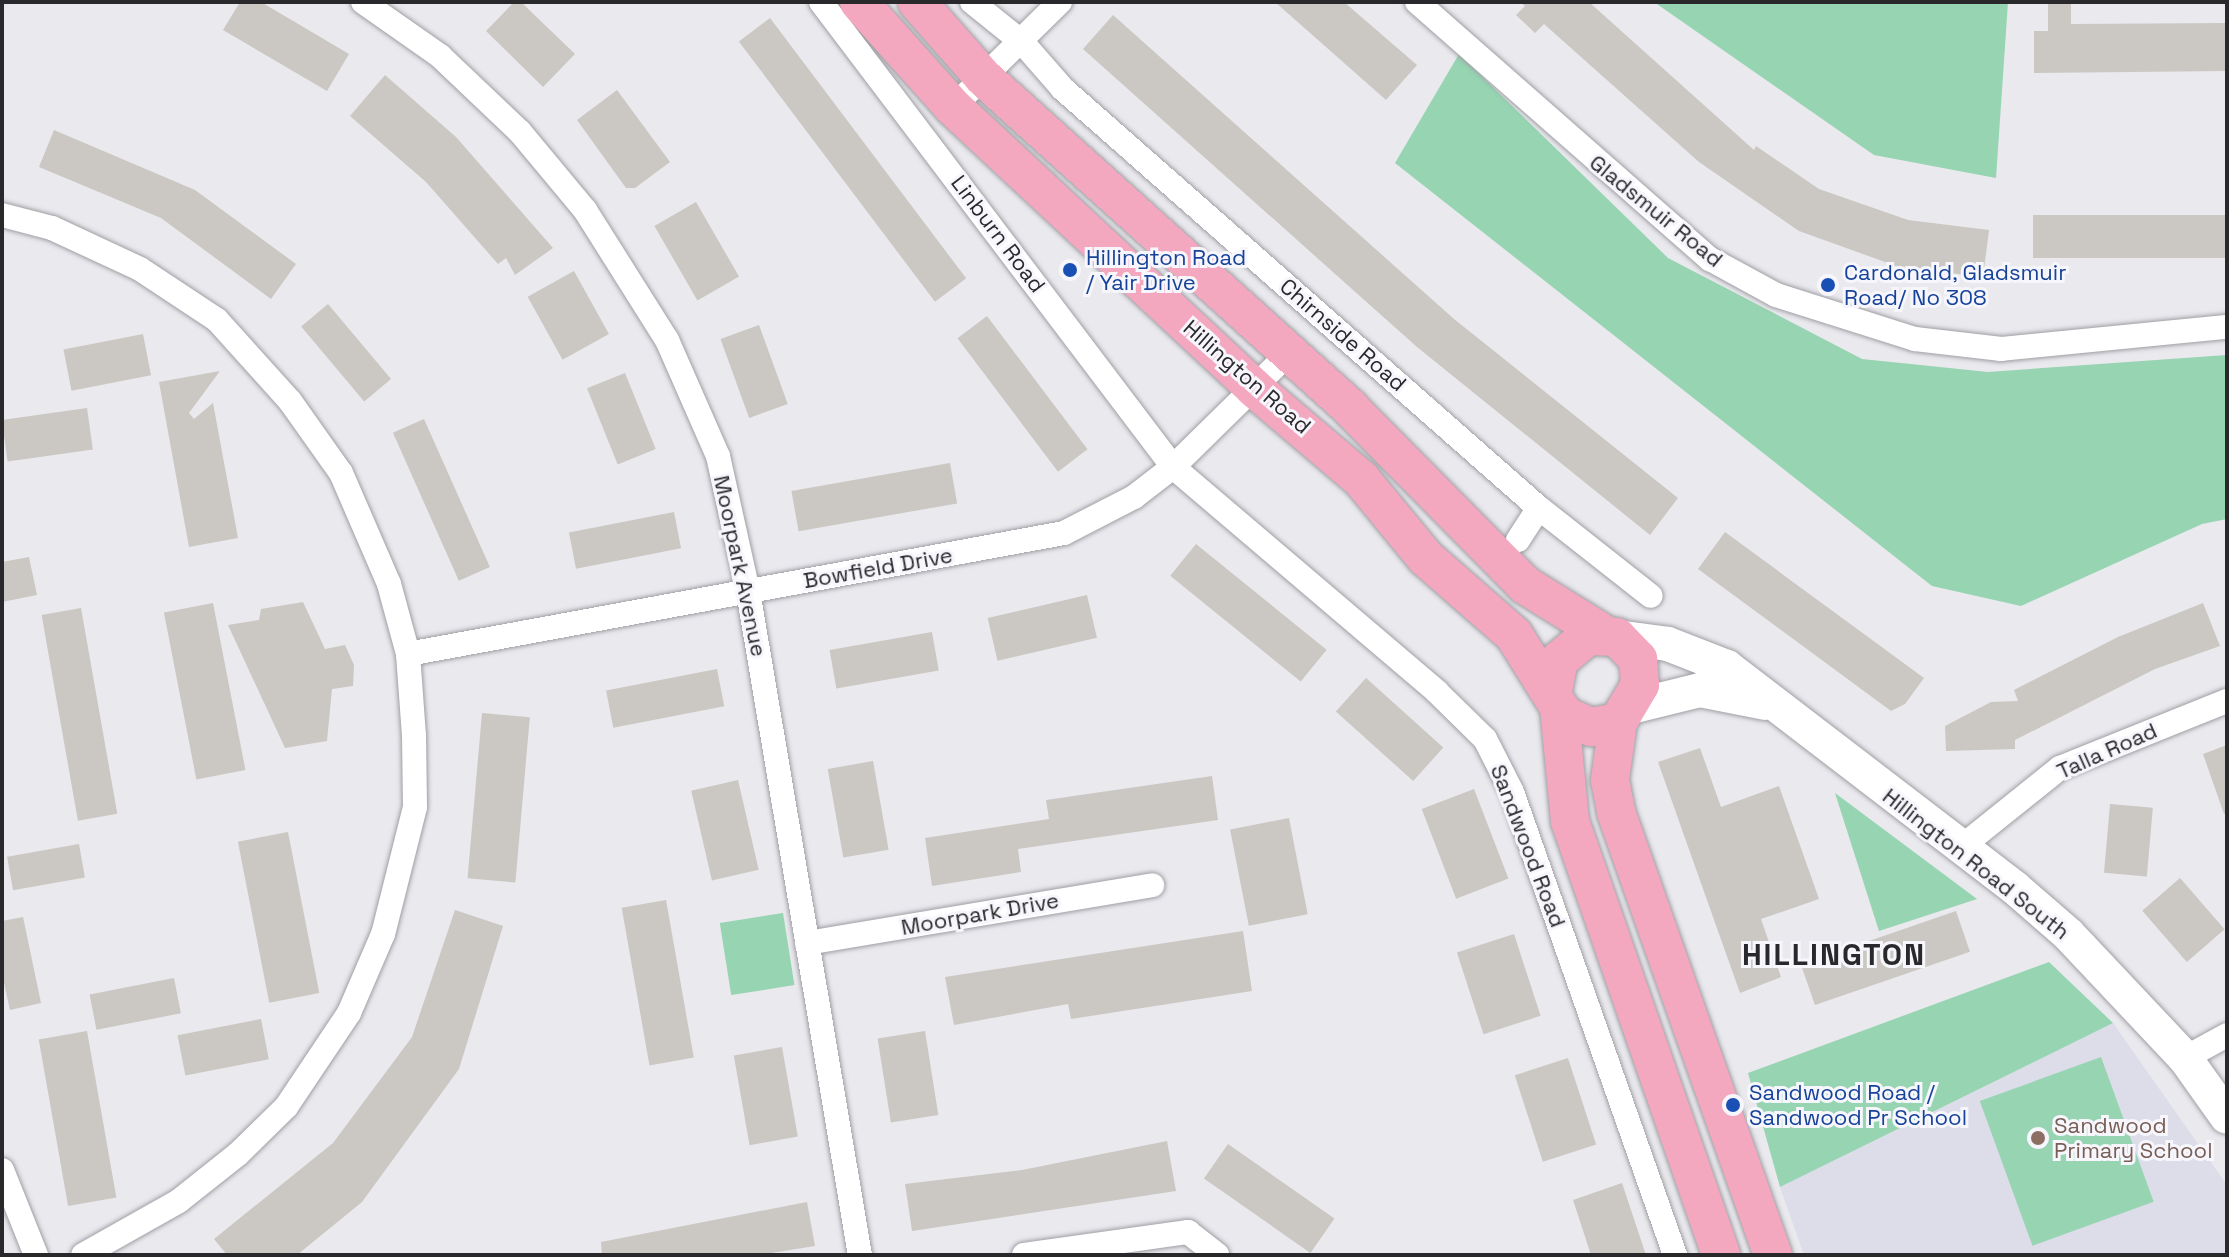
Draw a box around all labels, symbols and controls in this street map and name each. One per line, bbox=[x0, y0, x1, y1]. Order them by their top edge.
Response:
street label: Gladsmuir Road bbox=[1584, 149, 1728, 273]
street label: Linburn Road bbox=[945, 170, 1051, 298]
place label: Hillington Road / Yair Drive bbox=[1086, 244, 1246, 296]
place label: Cardonald, Gladsmuir Road/ No 308 bbox=[1844, 259, 2067, 310]
marker: Hillington Road / Yair Drive bbox=[1061, 261, 1079, 279]
street label: Chirnside Road bbox=[1274, 273, 1412, 397]
marker: Cardonald, Gladsmuir Road/ No 308 bbox=[1819, 276, 1837, 294]
street label: Hillington Road bbox=[1178, 315, 1316, 439]
street label: Moorpark Avenue bbox=[708, 473, 772, 659]
street label: Bowfield Drive bbox=[801, 542, 955, 594]
street label: Talla Road bbox=[2053, 717, 2161, 785]
street label: Sandwood Road bbox=[1485, 761, 1571, 931]
street label: Hillington Road South bbox=[1877, 783, 2075, 945]
street label: Moorpark Drive bbox=[899, 887, 1061, 941]
district label: HILLINGTON bbox=[1742, 937, 1926, 973]
place label: Sandwood Road / Sandwood Pr School bbox=[1749, 1079, 1967, 1130]
marker: Sandwood Road / Sandwood Pr School bbox=[1724, 1096, 1742, 1114]
place label: Sandwood Primary School bbox=[2054, 1112, 2213, 1164]
marker: Sandwood Primary School bbox=[2029, 1129, 2047, 1147]

